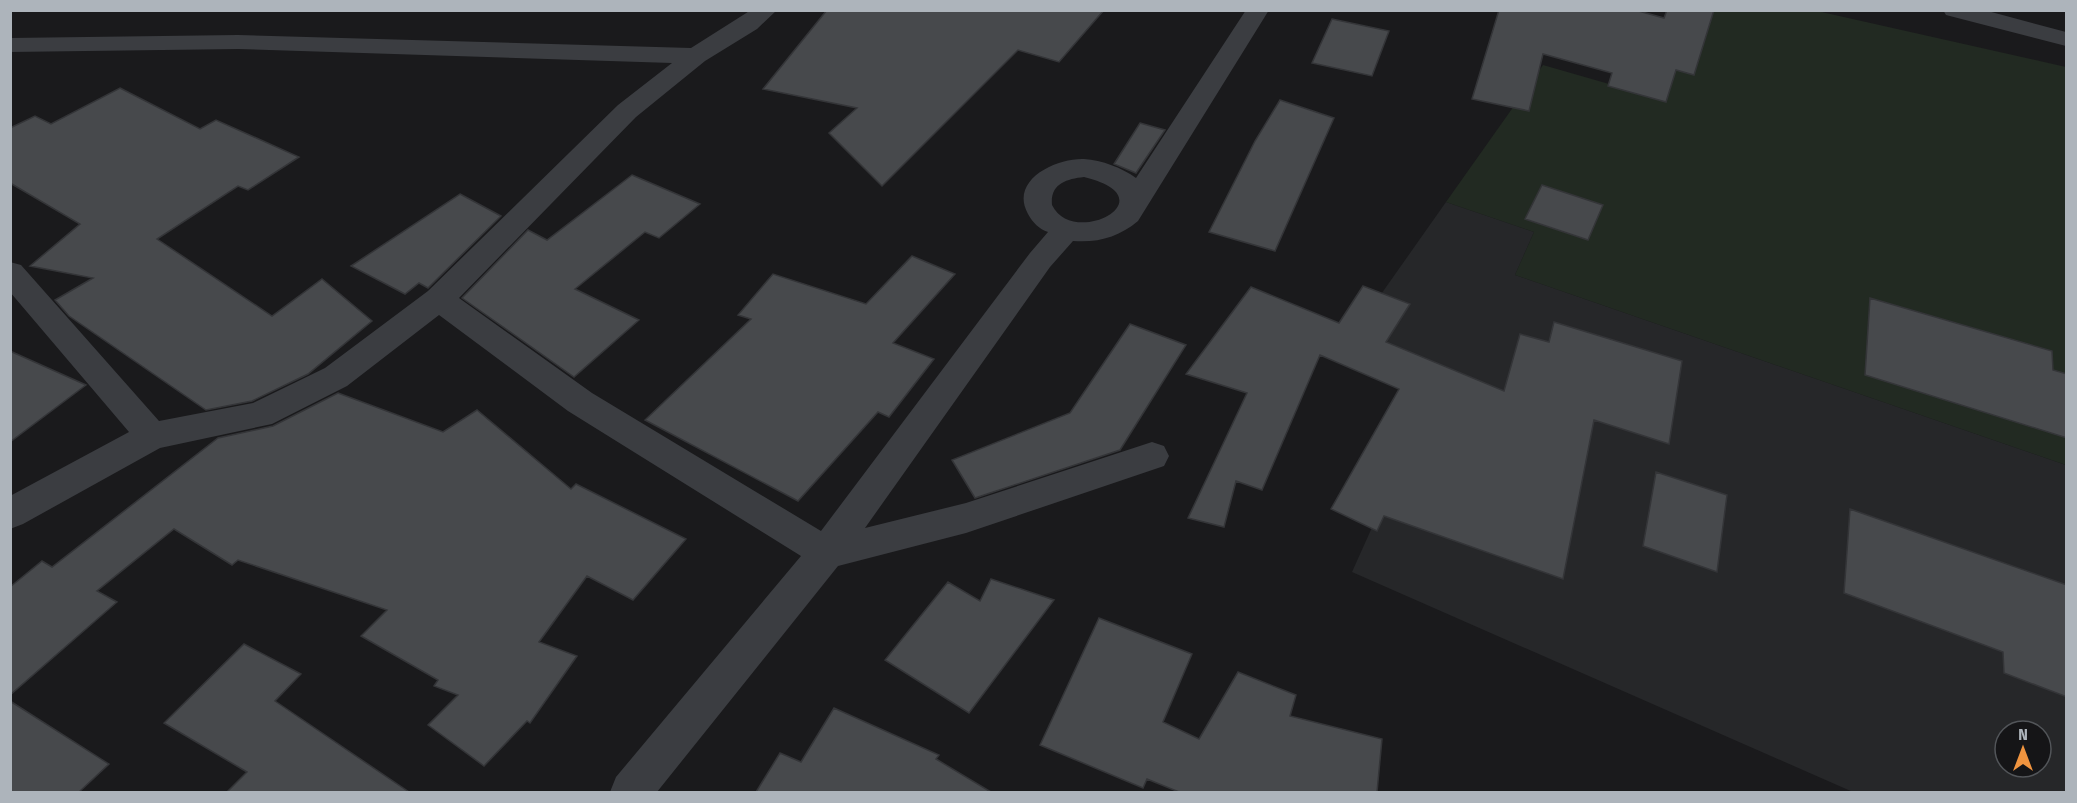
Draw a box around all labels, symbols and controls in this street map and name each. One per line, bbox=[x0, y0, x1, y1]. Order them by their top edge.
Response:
north arrow bbox=[1993, 719, 2053, 779]
text: N bbox=[2018, 725, 2028, 744]

